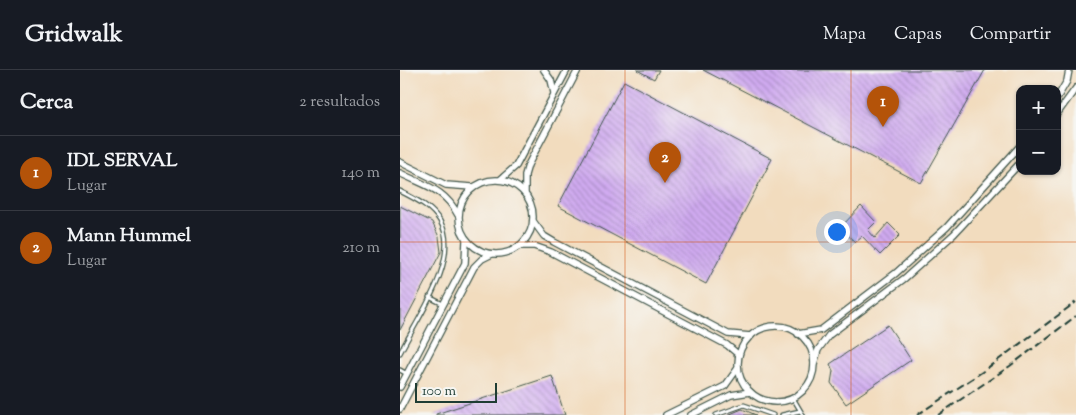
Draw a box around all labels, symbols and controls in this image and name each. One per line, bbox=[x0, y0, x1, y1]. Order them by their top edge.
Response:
text: Gridwalk bbox=[25, 18, 123, 52]
text: Mapa bbox=[823, 22, 866, 48]
text: Capas bbox=[894, 22, 942, 48]
text: Compartir bbox=[970, 22, 1051, 48]
map controls bbox=[1016, 85, 1061, 175]
button: + bbox=[1016, 85, 1061, 130]
pin: 1 bbox=[867, 86, 899, 127]
text: Cerca bbox=[20, 88, 73, 118]
text: 2 resultados bbox=[299, 91, 380, 114]
button: − bbox=[1016, 130, 1061, 175]
pin: 2 bbox=[649, 142, 681, 183]
text: IDL SERVAL bbox=[67, 148, 177, 175]
text: 1 bbox=[33, 162, 39, 185]
text: 140 m bbox=[342, 162, 380, 185]
text: Lugar bbox=[67, 175, 107, 198]
your location bbox=[824, 219, 850, 245]
text: Mann Hummel bbox=[67, 223, 191, 250]
text: 2 bbox=[32, 237, 40, 260]
text: 210 m bbox=[342, 237, 380, 260]
text: Lugar bbox=[67, 250, 107, 273]
scale bar bbox=[415, 380, 498, 403]
text: 100 m bbox=[422, 382, 456, 402]

